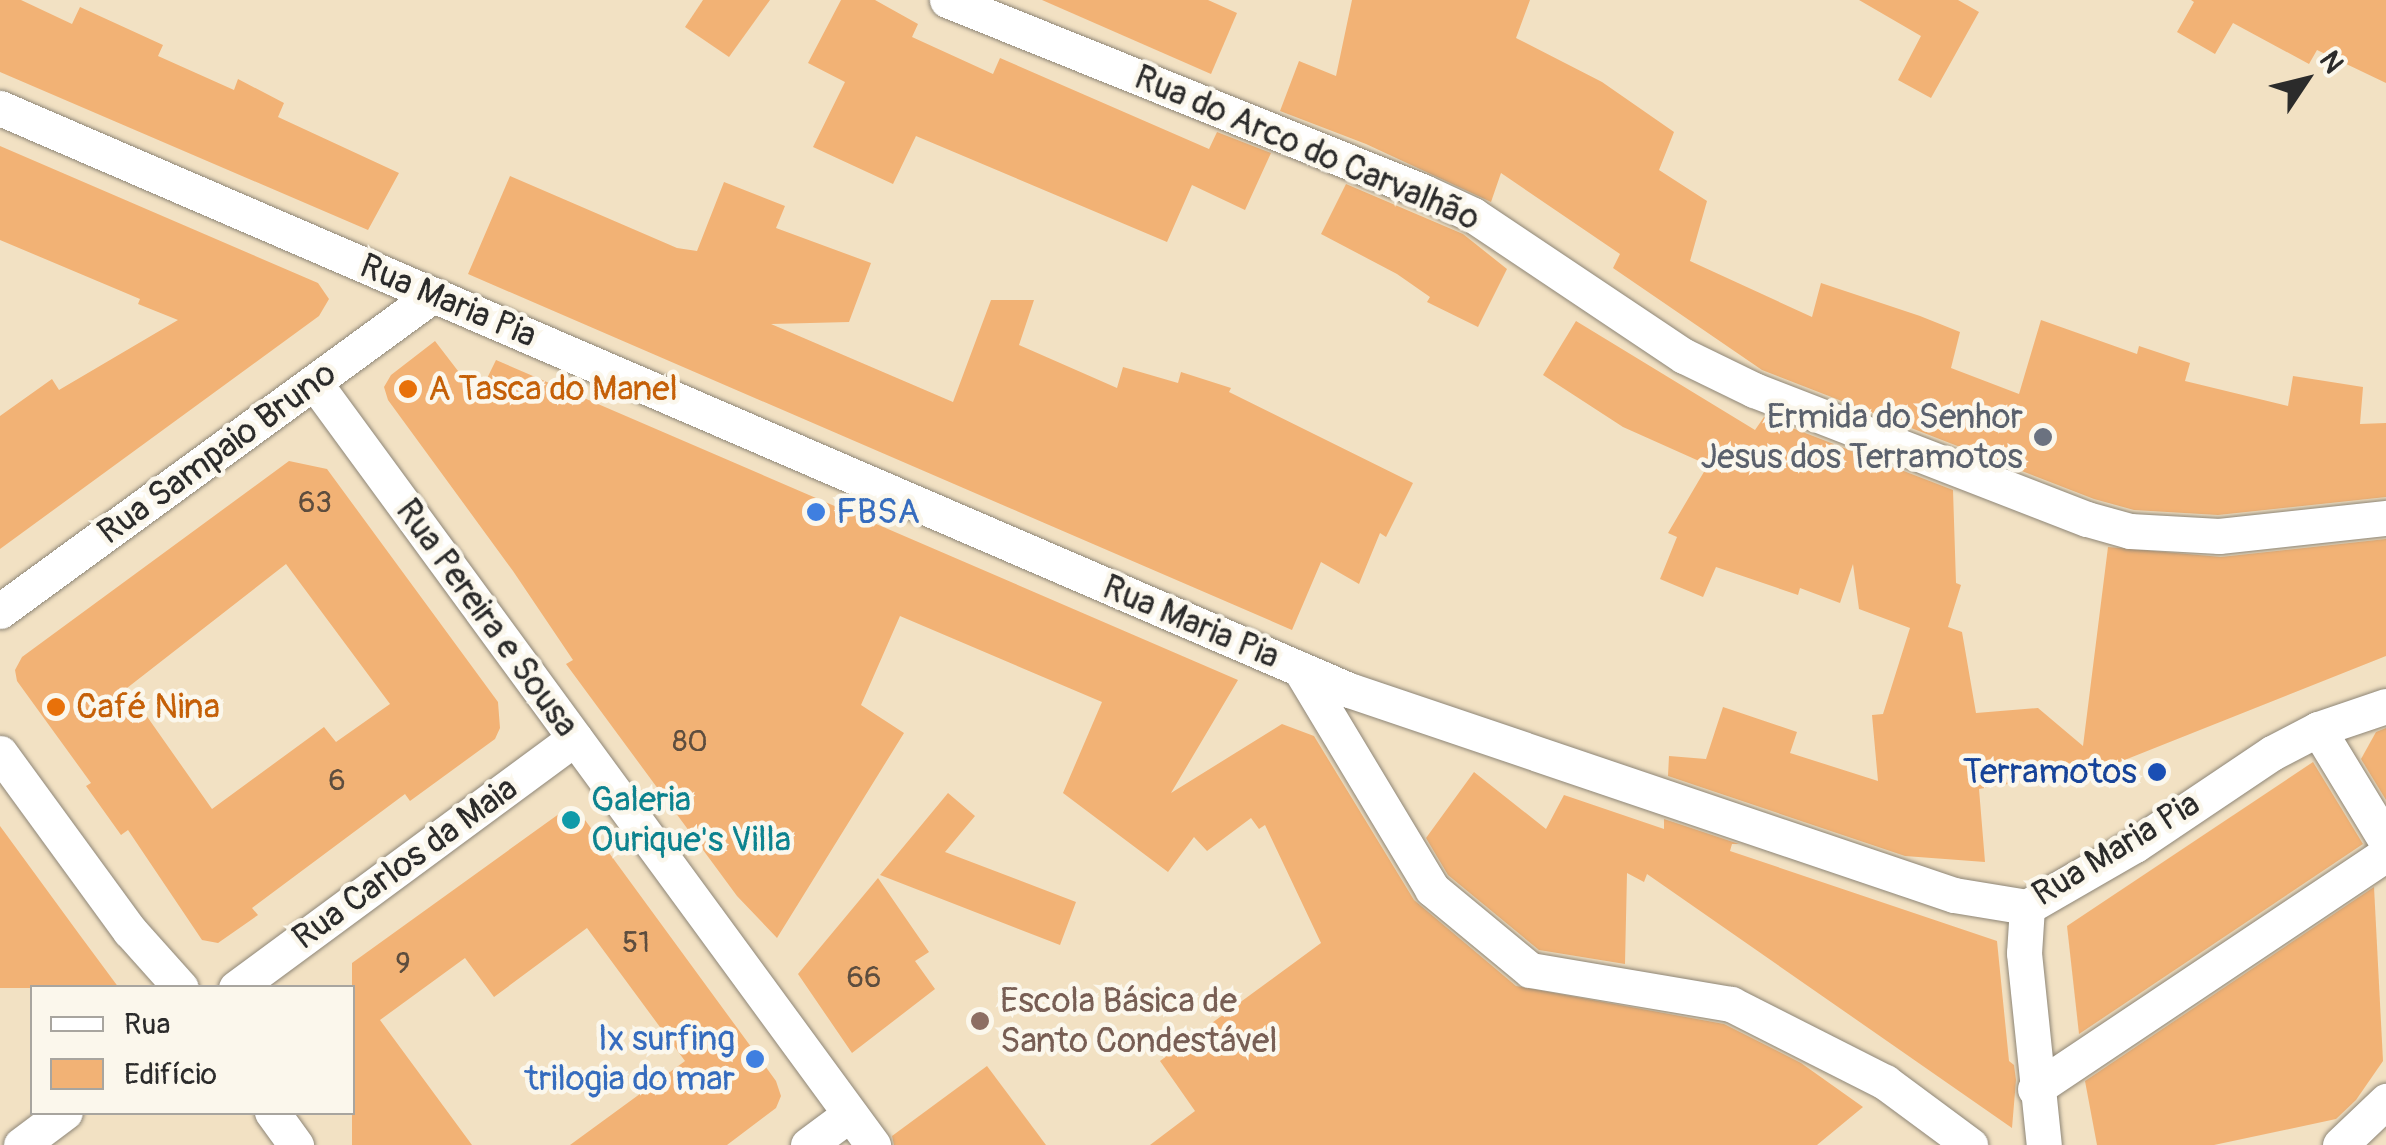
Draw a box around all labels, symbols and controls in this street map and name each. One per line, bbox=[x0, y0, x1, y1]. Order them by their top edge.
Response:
north arrow bbox=[2256, 30, 2356, 130]
text: N bbox=[2311, 45, 2351, 80]
street label: Rua do Arco do Carvalhão bbox=[1128, 56, 1486, 240]
street label: Rua Maria Pia bbox=[353, 245, 543, 357]
street label: Rua Sampaio Bruno bbox=[90, 353, 344, 553]
place label: A Tasca do Manel bbox=[428, 368, 678, 410]
marker: A Tasca do Manel bbox=[397, 378, 419, 400]
place label: Ermida do Senhor Jesus dos Terramotos bbox=[1700, 396, 2023, 478]
marker: Ermida do Senhor Jesus dos Terramotos bbox=[2032, 426, 2054, 448]
house number: 63 bbox=[298, 485, 332, 521]
street label: Rua Pereira e Sousa bbox=[387, 491, 587, 745]
place label: FBSA bbox=[836, 491, 920, 533]
marker: FBSA bbox=[805, 501, 827, 523]
street label: Rua Maria Pia bbox=[1096, 566, 1286, 678]
place label: Café Nina bbox=[76, 686, 220, 728]
marker: Café Nina bbox=[45, 696, 67, 718]
house number: 80 bbox=[672, 724, 708, 760]
place label: Terramotos bbox=[1963, 751, 2137, 793]
marker: Terramotos bbox=[2146, 761, 2168, 783]
house number: 6 bbox=[328, 763, 346, 799]
street label: Rua Carlos da Maia bbox=[284, 767, 526, 959]
place label: Galeria Ourique's Villa bbox=[591, 779, 791, 861]
street label: Rua Maria Pia bbox=[2025, 783, 2207, 915]
marker: Galeria Ourique's Villa bbox=[560, 809, 582, 831]
house number: 51 bbox=[622, 925, 650, 961]
house number: 9 bbox=[395, 946, 411, 982]
house number: 66 bbox=[847, 960, 881, 996]
place label: Escola Básica de Santo Condestável bbox=[1000, 980, 1278, 1062]
legend bbox=[30, 985, 355, 1115]
text: Rua bbox=[124, 1006, 170, 1043]
marker: Escola Básica de Santo Condestável bbox=[969, 1010, 991, 1032]
place label: lx surfing trilogia do mar bbox=[525, 1018, 735, 1100]
marker: lx surfing trilogia do mar bbox=[744, 1048, 766, 1070]
text: Edifício bbox=[124, 1056, 217, 1093]

